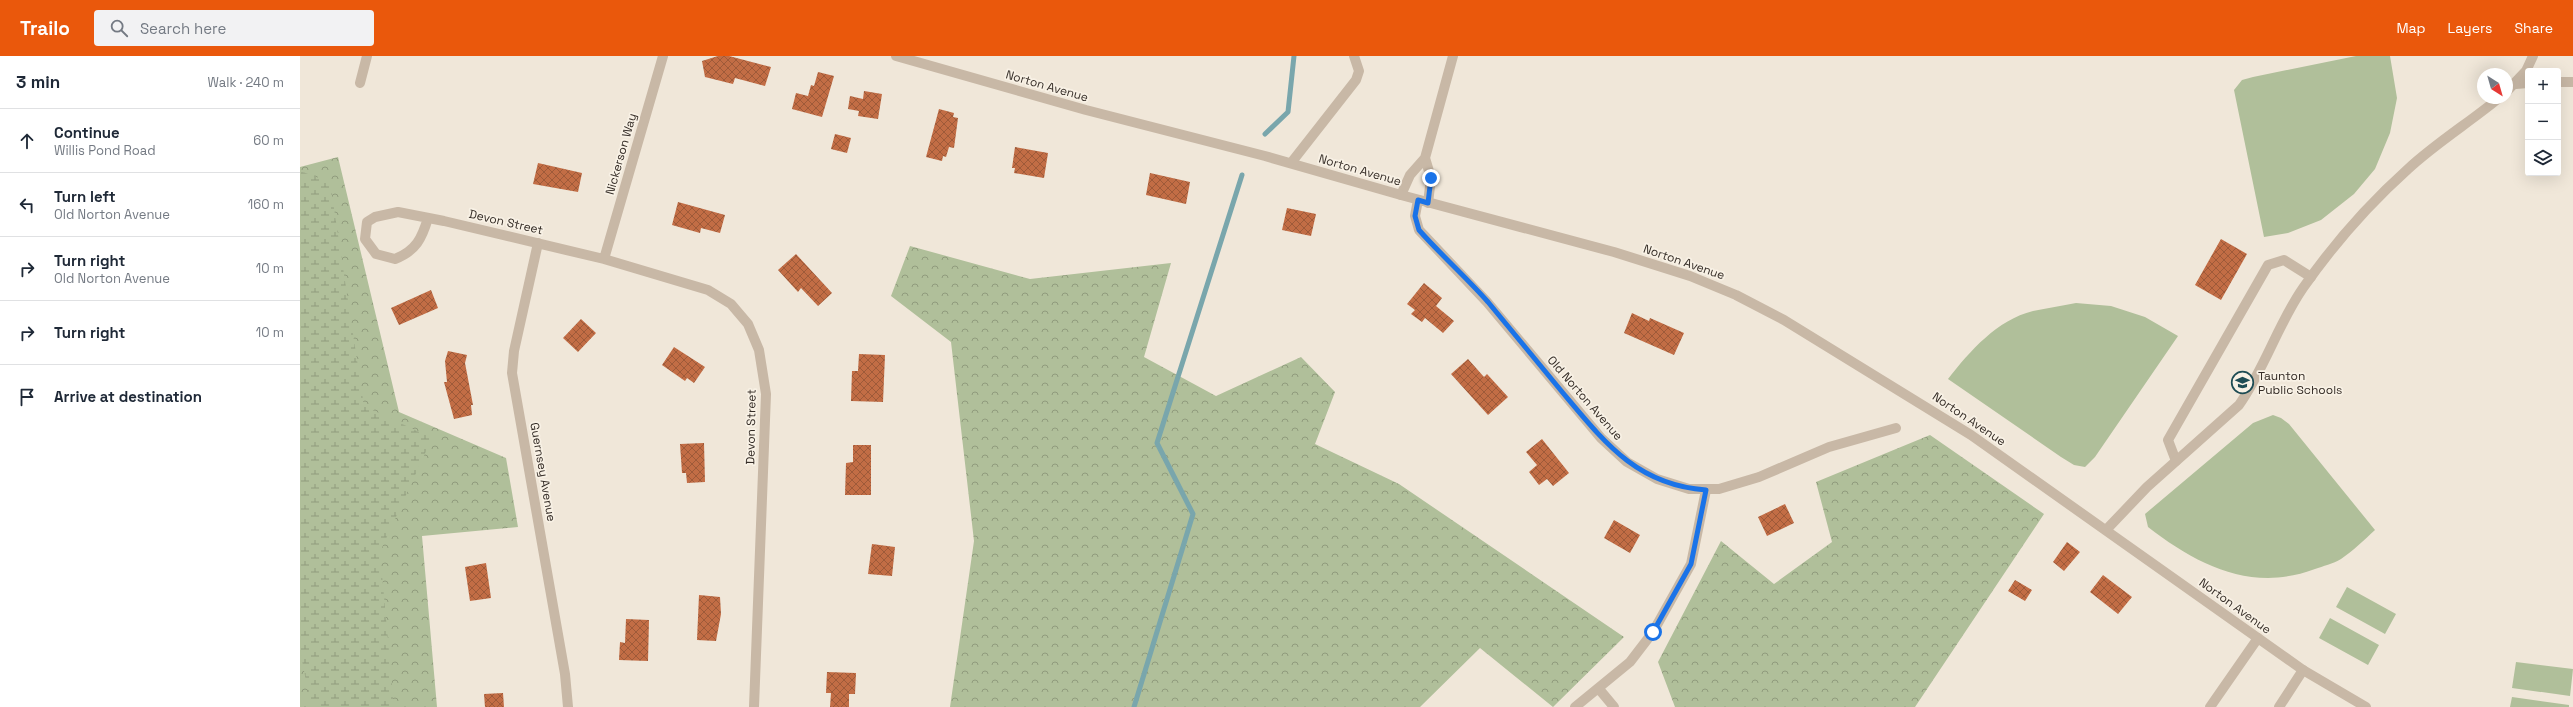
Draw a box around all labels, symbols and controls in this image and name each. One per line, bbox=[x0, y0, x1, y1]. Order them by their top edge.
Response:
search box bbox=[94, 10, 374, 46]
text: Trailo bbox=[20, 16, 70, 41]
icon: search bbox=[108, 17, 130, 39]
text: Search here bbox=[140, 19, 226, 38]
text: Map bbox=[2396, 19, 2426, 37]
text: Layers bbox=[2448, 19, 2492, 37]
text: Share bbox=[2514, 19, 2553, 37]
street label: Norton Avenue bbox=[1004, 67, 1090, 105]
north arrow bbox=[2477, 68, 2513, 104]
map controls bbox=[2525, 68, 2561, 176]
button: + bbox=[2525, 68, 2561, 104]
text: 3 min bbox=[16, 71, 60, 93]
text: Walk · 240 m bbox=[208, 74, 284, 91]
button: − bbox=[2525, 104, 2561, 140]
street label: Nickerson Way bbox=[602, 111, 640, 197]
text: Continue bbox=[54, 123, 120, 142]
icon: ahead bbox=[16, 130, 38, 152]
text: 60 m bbox=[253, 132, 284, 149]
button: layers bbox=[2525, 140, 2561, 176]
text: Willis Pond Road bbox=[54, 142, 156, 159]
street label: Norton Avenue bbox=[1317, 151, 1403, 189]
route end bbox=[1422, 169, 1440, 187]
text: Turn left bbox=[54, 187, 116, 206]
icon: left bbox=[16, 194, 38, 216]
text: 160 m bbox=[248, 196, 284, 213]
text: Old Norton Avenue bbox=[54, 206, 170, 223]
street label: Devon Street bbox=[467, 206, 545, 238]
street label: Norton Avenue bbox=[1641, 241, 1727, 283]
text: Turn right bbox=[54, 251, 125, 270]
icon: right bbox=[16, 258, 38, 280]
text: 10 m bbox=[256, 260, 284, 277]
text: Old Norton Avenue bbox=[54, 270, 170, 287]
icon: right bbox=[16, 322, 38, 344]
text: Turn right bbox=[54, 323, 125, 342]
text: 10 m bbox=[256, 324, 284, 341]
street label: Old Norton Avenue bbox=[1544, 352, 1626, 444]
place label: Taunton Public Schools bbox=[2258, 368, 2342, 398]
school or university icon: Taunton Public Schools bbox=[2230, 370, 2256, 396]
icon: arrive bbox=[16, 386, 38, 408]
text: Arrive at destination bbox=[54, 387, 202, 406]
street label: Devon Street bbox=[742, 389, 760, 465]
street label: Norton Avenue bbox=[1929, 389, 2009, 449]
street label: Guernsey Avenue bbox=[526, 421, 560, 523]
street label: Norton Avenue bbox=[2196, 574, 2274, 638]
route start bbox=[1644, 623, 1662, 641]

